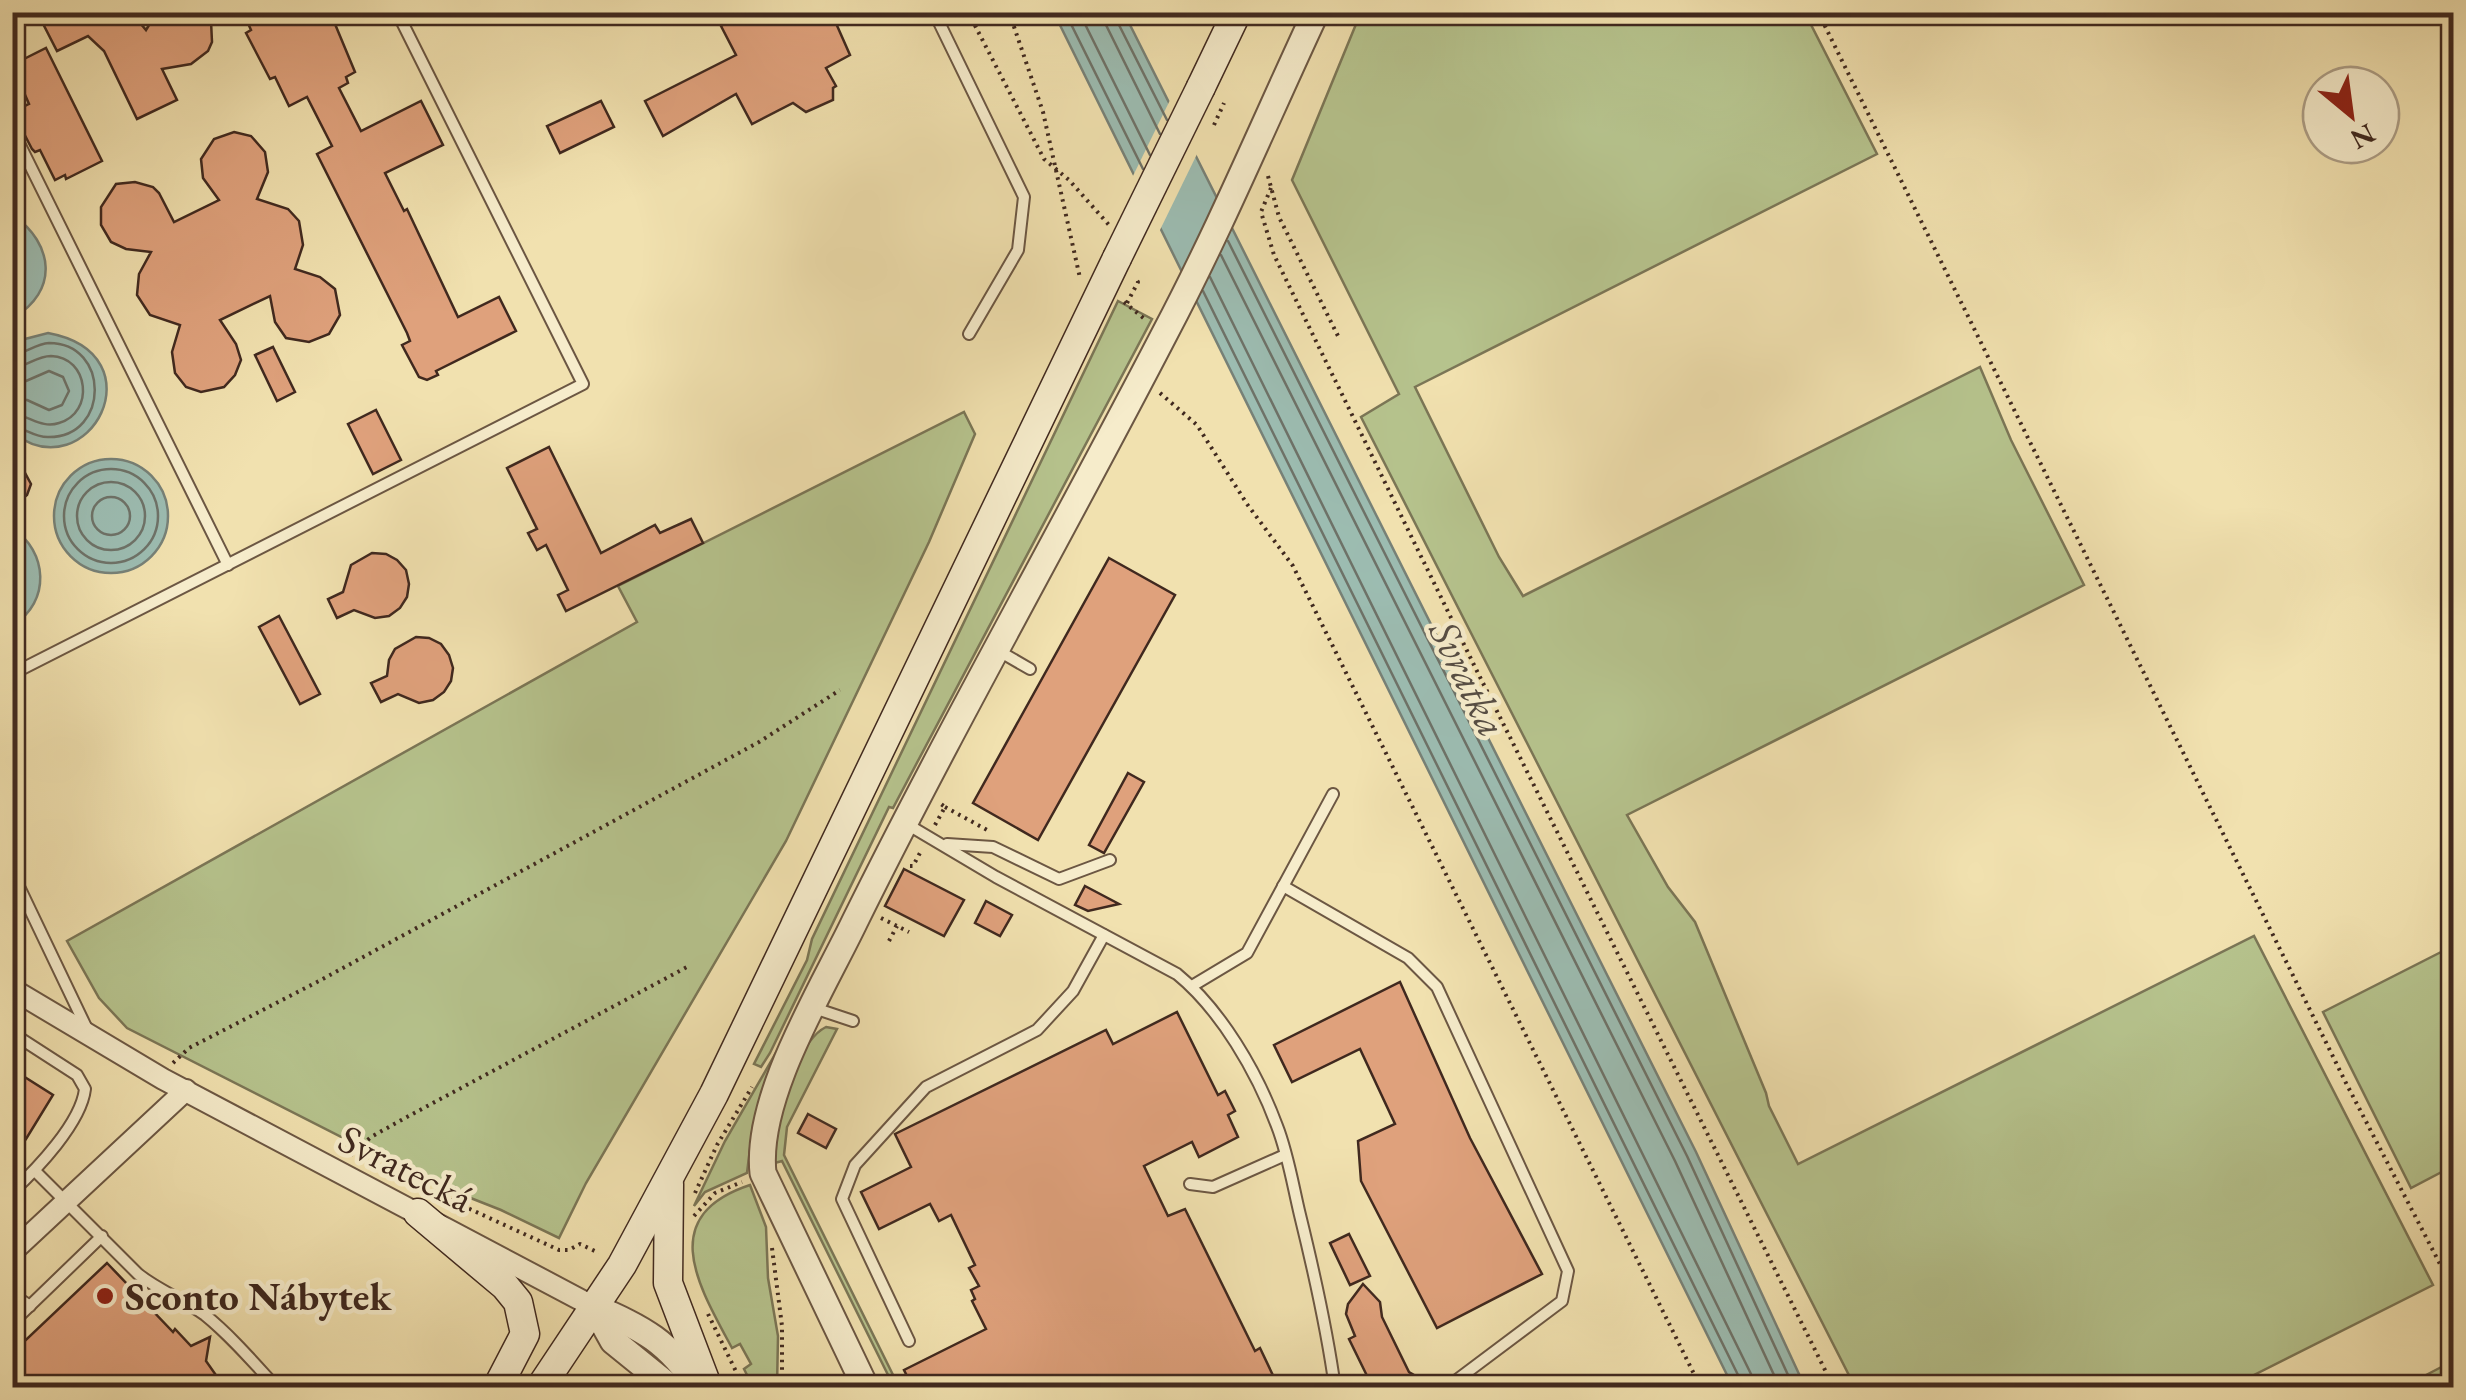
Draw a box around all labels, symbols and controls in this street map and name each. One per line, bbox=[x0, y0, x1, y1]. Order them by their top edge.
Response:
north arrow bbox=[2301, 65, 2401, 165]
text: N bbox=[2344, 116, 2382, 158]
water label: Svratka bbox=[1416, 610, 1520, 745]
street label: Svratecká bbox=[330, 1112, 482, 1224]
place label: Sconto Nábytek bbox=[125, 1270, 392, 1322]
marker: Sconto Nábytek bbox=[94, 1285, 116, 1307]

